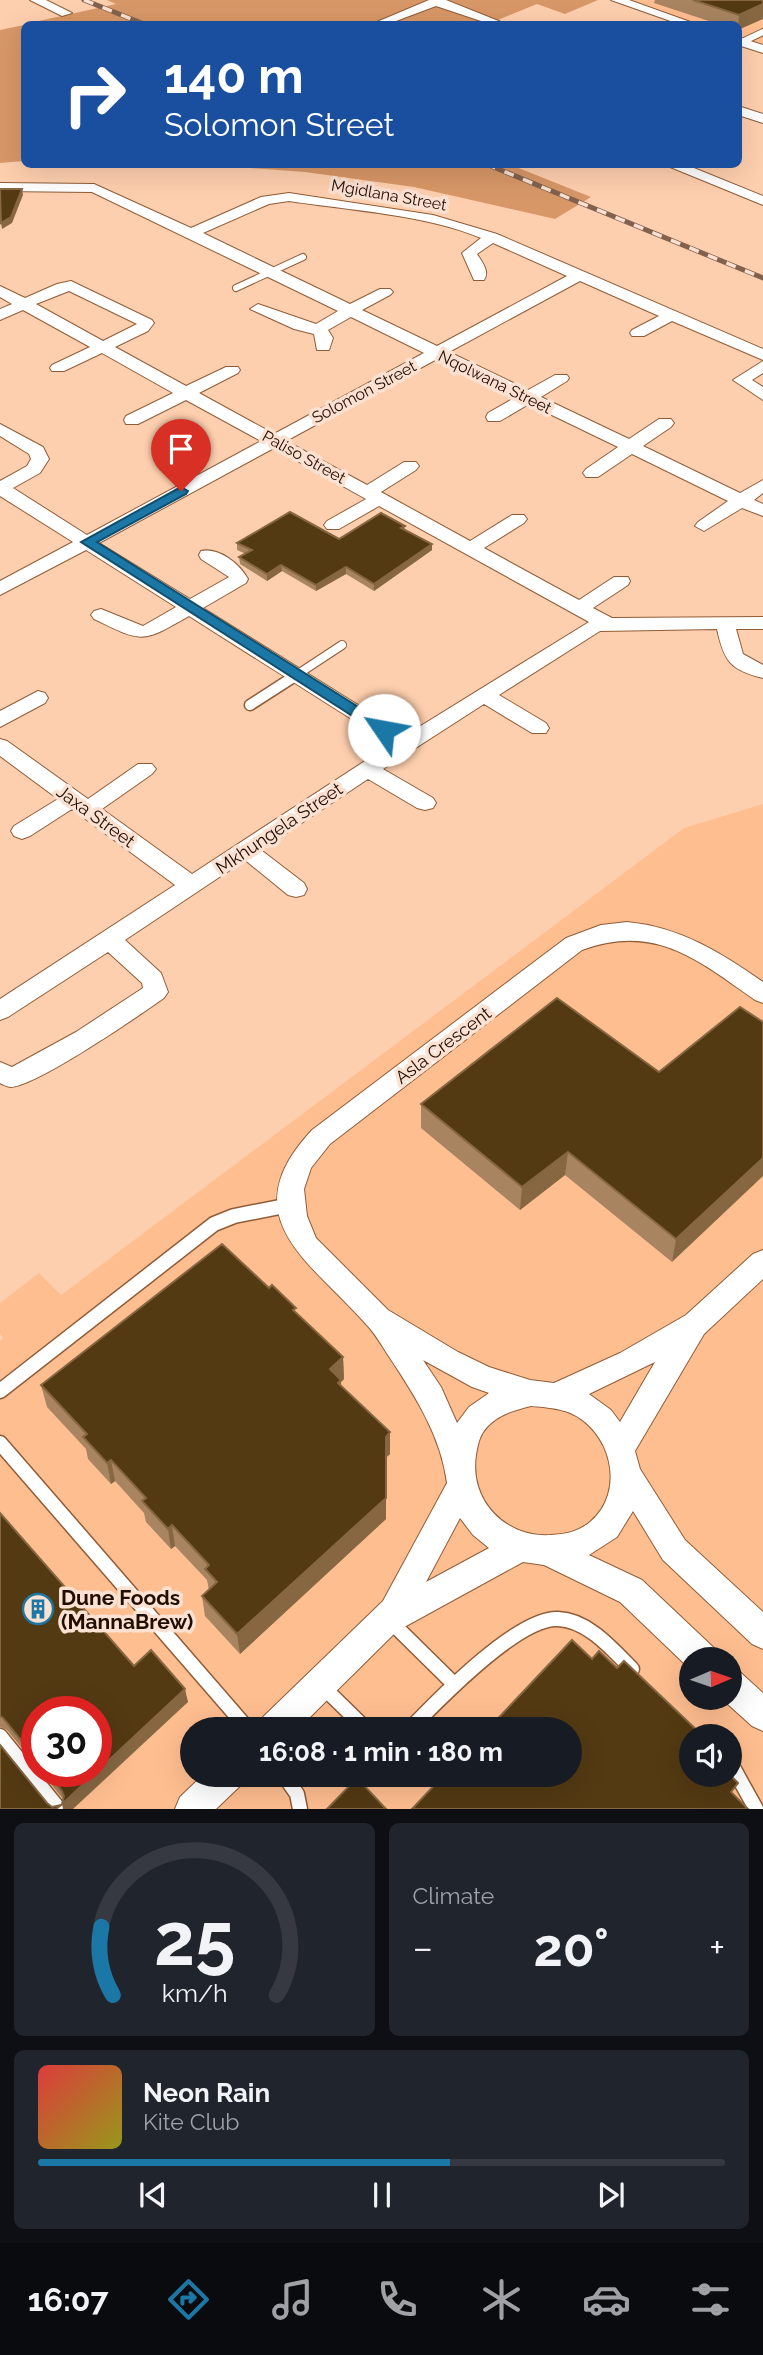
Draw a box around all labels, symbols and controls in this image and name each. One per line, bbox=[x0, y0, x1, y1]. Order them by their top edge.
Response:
text: 140 m bbox=[164, 47, 304, 104]
icon: right bbox=[49, 49, 140, 140]
text: Solomon Street bbox=[164, 106, 394, 143]
street label: Mgidlana Street bbox=[330, 176, 449, 215]
street label: Nqolwana Street bbox=[435, 346, 555, 418]
street label: Solomon Street bbox=[309, 356, 420, 427]
pin bbox=[151, 419, 211, 491]
street label: Paliso Street bbox=[259, 426, 349, 488]
icon: arrive bbox=[162, 430, 200, 468]
position arrow bbox=[347, 693, 421, 767]
street label: Mkhungela Street bbox=[212, 778, 346, 878]
street label: Jaxa Street bbox=[53, 781, 139, 851]
street label: Asla Crescent bbox=[391, 1002, 495, 1088]
place label: Dune Foods (MannaBrew) bbox=[61, 1585, 193, 1634]
building icon: Dune Foods (MannaBrew) bbox=[21, 1592, 55, 1626]
north arrow bbox=[679, 1647, 742, 1710]
map controls bbox=[679, 1647, 742, 1787]
speed limit sign: 30 bbox=[21, 1696, 112, 1787]
button: sound bbox=[679, 1724, 742, 1787]
text: 16:08 · 1 min · 180 m bbox=[259, 1737, 503, 1767]
text: Climate bbox=[413, 1882, 494, 1909]
text: 25 bbox=[154, 1898, 235, 1983]
text: 20° bbox=[533, 1917, 609, 1978]
text: − bbox=[413, 1925, 433, 1970]
text: + bbox=[709, 1925, 725, 1970]
text: km/h bbox=[161, 1978, 227, 2008]
text: Neon Rain bbox=[143, 2078, 270, 2108]
text: Kite Club bbox=[143, 2108, 240, 2135]
icon: previous bbox=[134, 2176, 172, 2214]
icon: pause bbox=[363, 2176, 401, 2214]
icon: next bbox=[592, 2176, 630, 2214]
icon: directions bbox=[164, 2275, 213, 2324]
icon: music bbox=[268, 2275, 317, 2324]
icon: phone bbox=[373, 2275, 422, 2324]
icon: climate bbox=[477, 2275, 526, 2324]
icon: car bbox=[582, 2275, 631, 2324]
icon: filters bbox=[686, 2275, 735, 2324]
text: 16:07 bbox=[28, 2281, 108, 2318]

